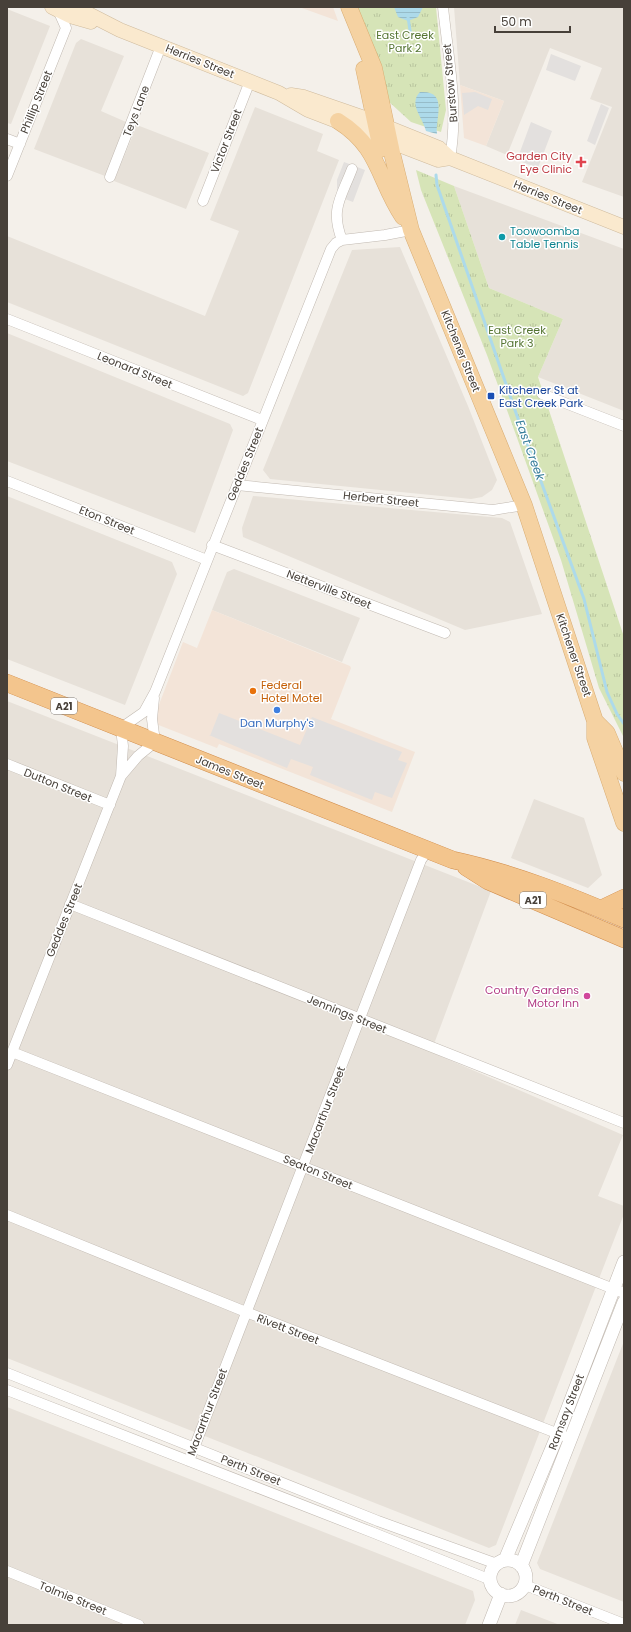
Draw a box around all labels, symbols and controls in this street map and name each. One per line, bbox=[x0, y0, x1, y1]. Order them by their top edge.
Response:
scale bar bbox=[495, 8, 570, 34]
text: 50 m bbox=[501, 13, 532, 30]
park label: East Creek Park 2 bbox=[376, 27, 434, 56]
street label: Herries Street bbox=[163, 40, 237, 82]
street label: Burstow Street bbox=[439, 43, 461, 123]
street label: Phillip Street bbox=[16, 68, 56, 136]
street label: Teys Lane bbox=[119, 83, 153, 139]
street label: Victor Street bbox=[207, 107, 245, 175]
place label: Garden City Eye Clinic bbox=[506, 148, 573, 177]
marker: Garden City Eye Clinic bbox=[575, 156, 587, 168]
street label: Herries Street bbox=[511, 176, 585, 218]
place label: Toowoomba Table Tennis bbox=[510, 223, 579, 252]
marker: Toowoomba Table Tennis bbox=[497, 232, 507, 242]
street label: Kitchener Street bbox=[437, 308, 485, 394]
park label: East Creek Park 3 bbox=[488, 322, 546, 351]
street label: Leonard Street bbox=[95, 348, 175, 392]
place label: Kitchener St at East Creek Park bbox=[499, 382, 584, 411]
marker: Kitchener St at East Creek Park bbox=[486, 391, 496, 401]
water label: East Creek bbox=[512, 417, 550, 483]
street label: Geddes Street bbox=[223, 425, 267, 503]
street label: Herbert Street bbox=[342, 487, 420, 511]
street label: Eton Street bbox=[77, 502, 137, 538]
street label: Netterville Street bbox=[284, 565, 374, 613]
street label: Kitchener Street bbox=[552, 611, 596, 699]
place label: Federal Hotel Motel bbox=[261, 677, 322, 706]
marker: Federal Hotel Motel bbox=[248, 686, 258, 696]
road number: A21 bbox=[51, 698, 77, 714]
marker: Dan Murphy's bbox=[272, 705, 282, 715]
place label: Dan Murphy's bbox=[240, 715, 314, 731]
street label: James Street bbox=[193, 751, 267, 793]
street label: Dutton Street bbox=[22, 764, 94, 806]
street label: Geddes Street bbox=[42, 881, 86, 959]
road number: A21 bbox=[520, 892, 546, 908]
place label: Country Gardens Motor Inn bbox=[485, 982, 579, 1011]
street label: Jennings Street bbox=[305, 991, 389, 1037]
marker: Country Gardens Motor Inn bbox=[582, 991, 592, 1001]
street label: Macarthur Street bbox=[301, 1064, 349, 1156]
street label: Seaton Street bbox=[281, 1151, 355, 1193]
street label: Rivett Street bbox=[255, 1310, 321, 1348]
street label: Macarthur Street bbox=[183, 1366, 231, 1458]
street label: Ramsay Street bbox=[544, 1372, 588, 1452]
street label: Perth Street bbox=[219, 1451, 283, 1489]
street label: Tolmie Street bbox=[37, 1577, 109, 1619]
street label: Perth Street bbox=[531, 1581, 595, 1619]

